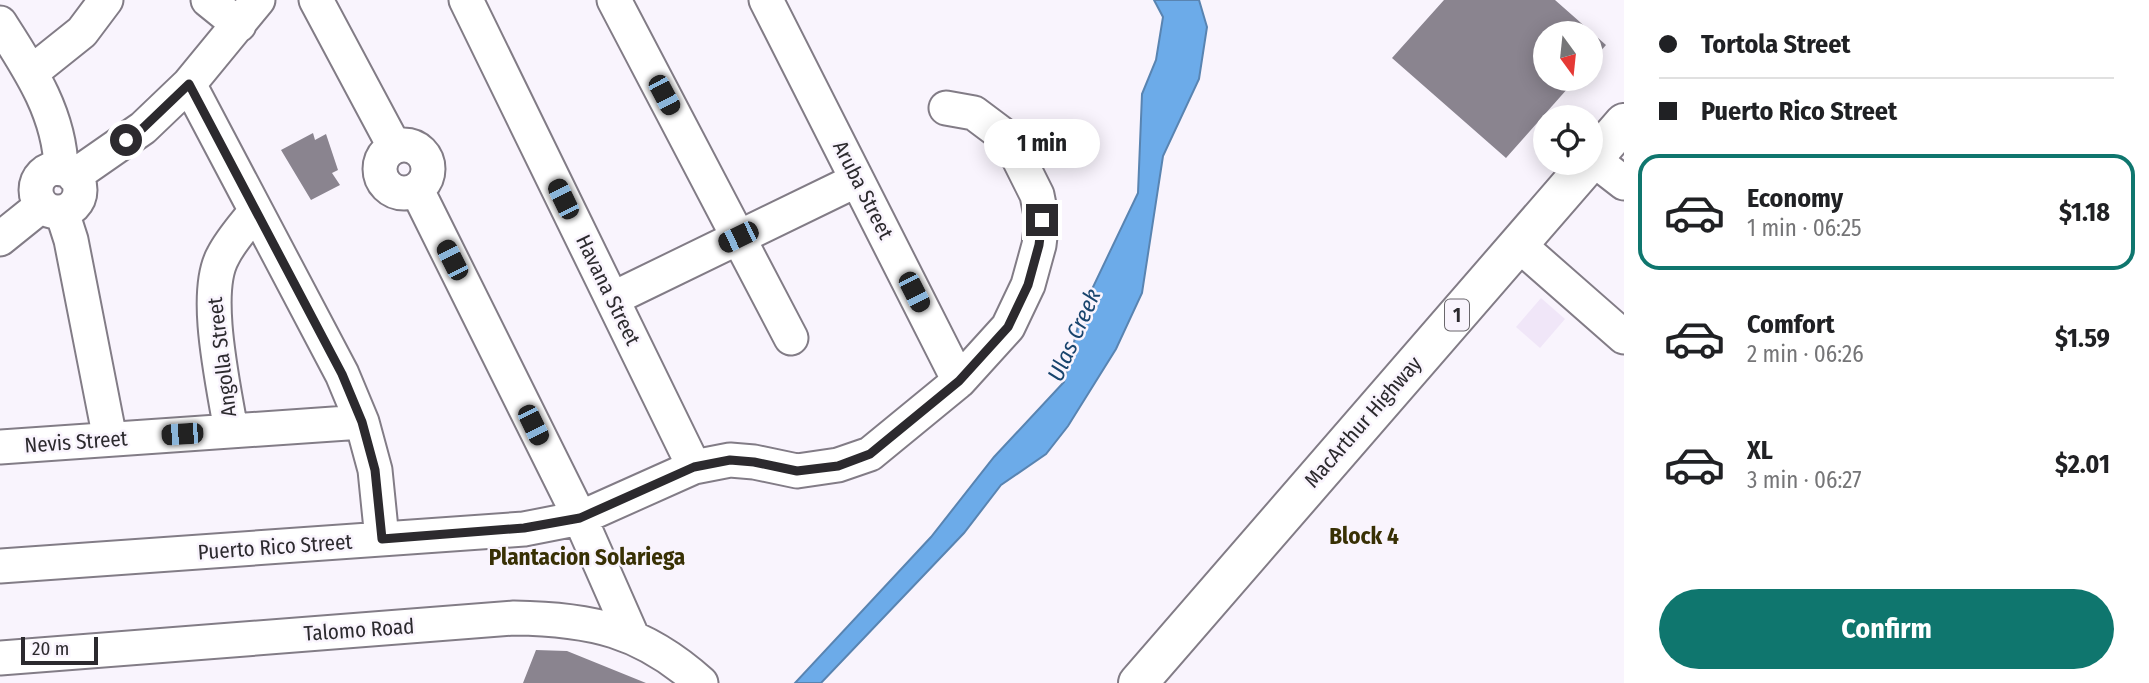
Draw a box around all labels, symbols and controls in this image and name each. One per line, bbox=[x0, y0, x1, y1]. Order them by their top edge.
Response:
north arrow bbox=[1533, 21, 1603, 91]
map controls bbox=[1533, 21, 1603, 175]
text: Tortola Street bbox=[1701, 29, 1851, 60]
car bbox=[645, 72, 684, 118]
text: Puerto Rico Street bbox=[1701, 96, 1897, 127]
button: locate bbox=[1533, 105, 1603, 175]
callout: 1 min bbox=[984, 118, 1100, 168]
route start bbox=[110, 124, 142, 156]
text: 1 min bbox=[1017, 129, 1067, 157]
street label: Aruba Street bbox=[827, 136, 899, 244]
car bbox=[545, 176, 582, 222]
icon: car bbox=[1663, 181, 1726, 244]
text: Economy bbox=[1747, 183, 1843, 214]
text: $1.18 bbox=[2059, 197, 2110, 228]
route end bbox=[1026, 204, 1058, 236]
text: 1 min · 06:25 bbox=[1747, 214, 1862, 242]
car bbox=[715, 218, 762, 256]
street label: Havana Street bbox=[570, 230, 646, 350]
car bbox=[434, 237, 471, 283]
car bbox=[896, 269, 933, 315]
water label: Ulas Creek bbox=[1041, 285, 1107, 385]
street label: Angolla Street bbox=[202, 295, 242, 418]
road number: 1 bbox=[1445, 300, 1469, 330]
icon: car bbox=[1663, 307, 1726, 370]
text: Comfort bbox=[1747, 309, 1835, 340]
text: $1.59 bbox=[2055, 323, 2110, 354]
text: 2 min · 06:26 bbox=[1747, 340, 1864, 368]
street label: MacArthur Highway bbox=[1299, 351, 1428, 493]
car bbox=[515, 402, 552, 448]
car bbox=[161, 422, 204, 446]
street label: Nevis Street bbox=[24, 425, 129, 459]
icon: car bbox=[1663, 433, 1726, 496]
text: XL bbox=[1747, 435, 1773, 466]
text: $2.01 bbox=[2055, 449, 2110, 480]
text: 3 min · 06:27 bbox=[1747, 466, 1862, 494]
district label: Block 4 bbox=[1329, 522, 1399, 550]
street label: Puerto Rico Street bbox=[197, 529, 353, 565]
district label: Plantacion Solariega bbox=[489, 543, 685, 571]
button: Confirm bbox=[1659, 589, 2114, 669]
street label: Talomo Road bbox=[303, 613, 415, 647]
scale bar bbox=[21, 634, 98, 666]
text: 20 m bbox=[32, 637, 69, 660]

